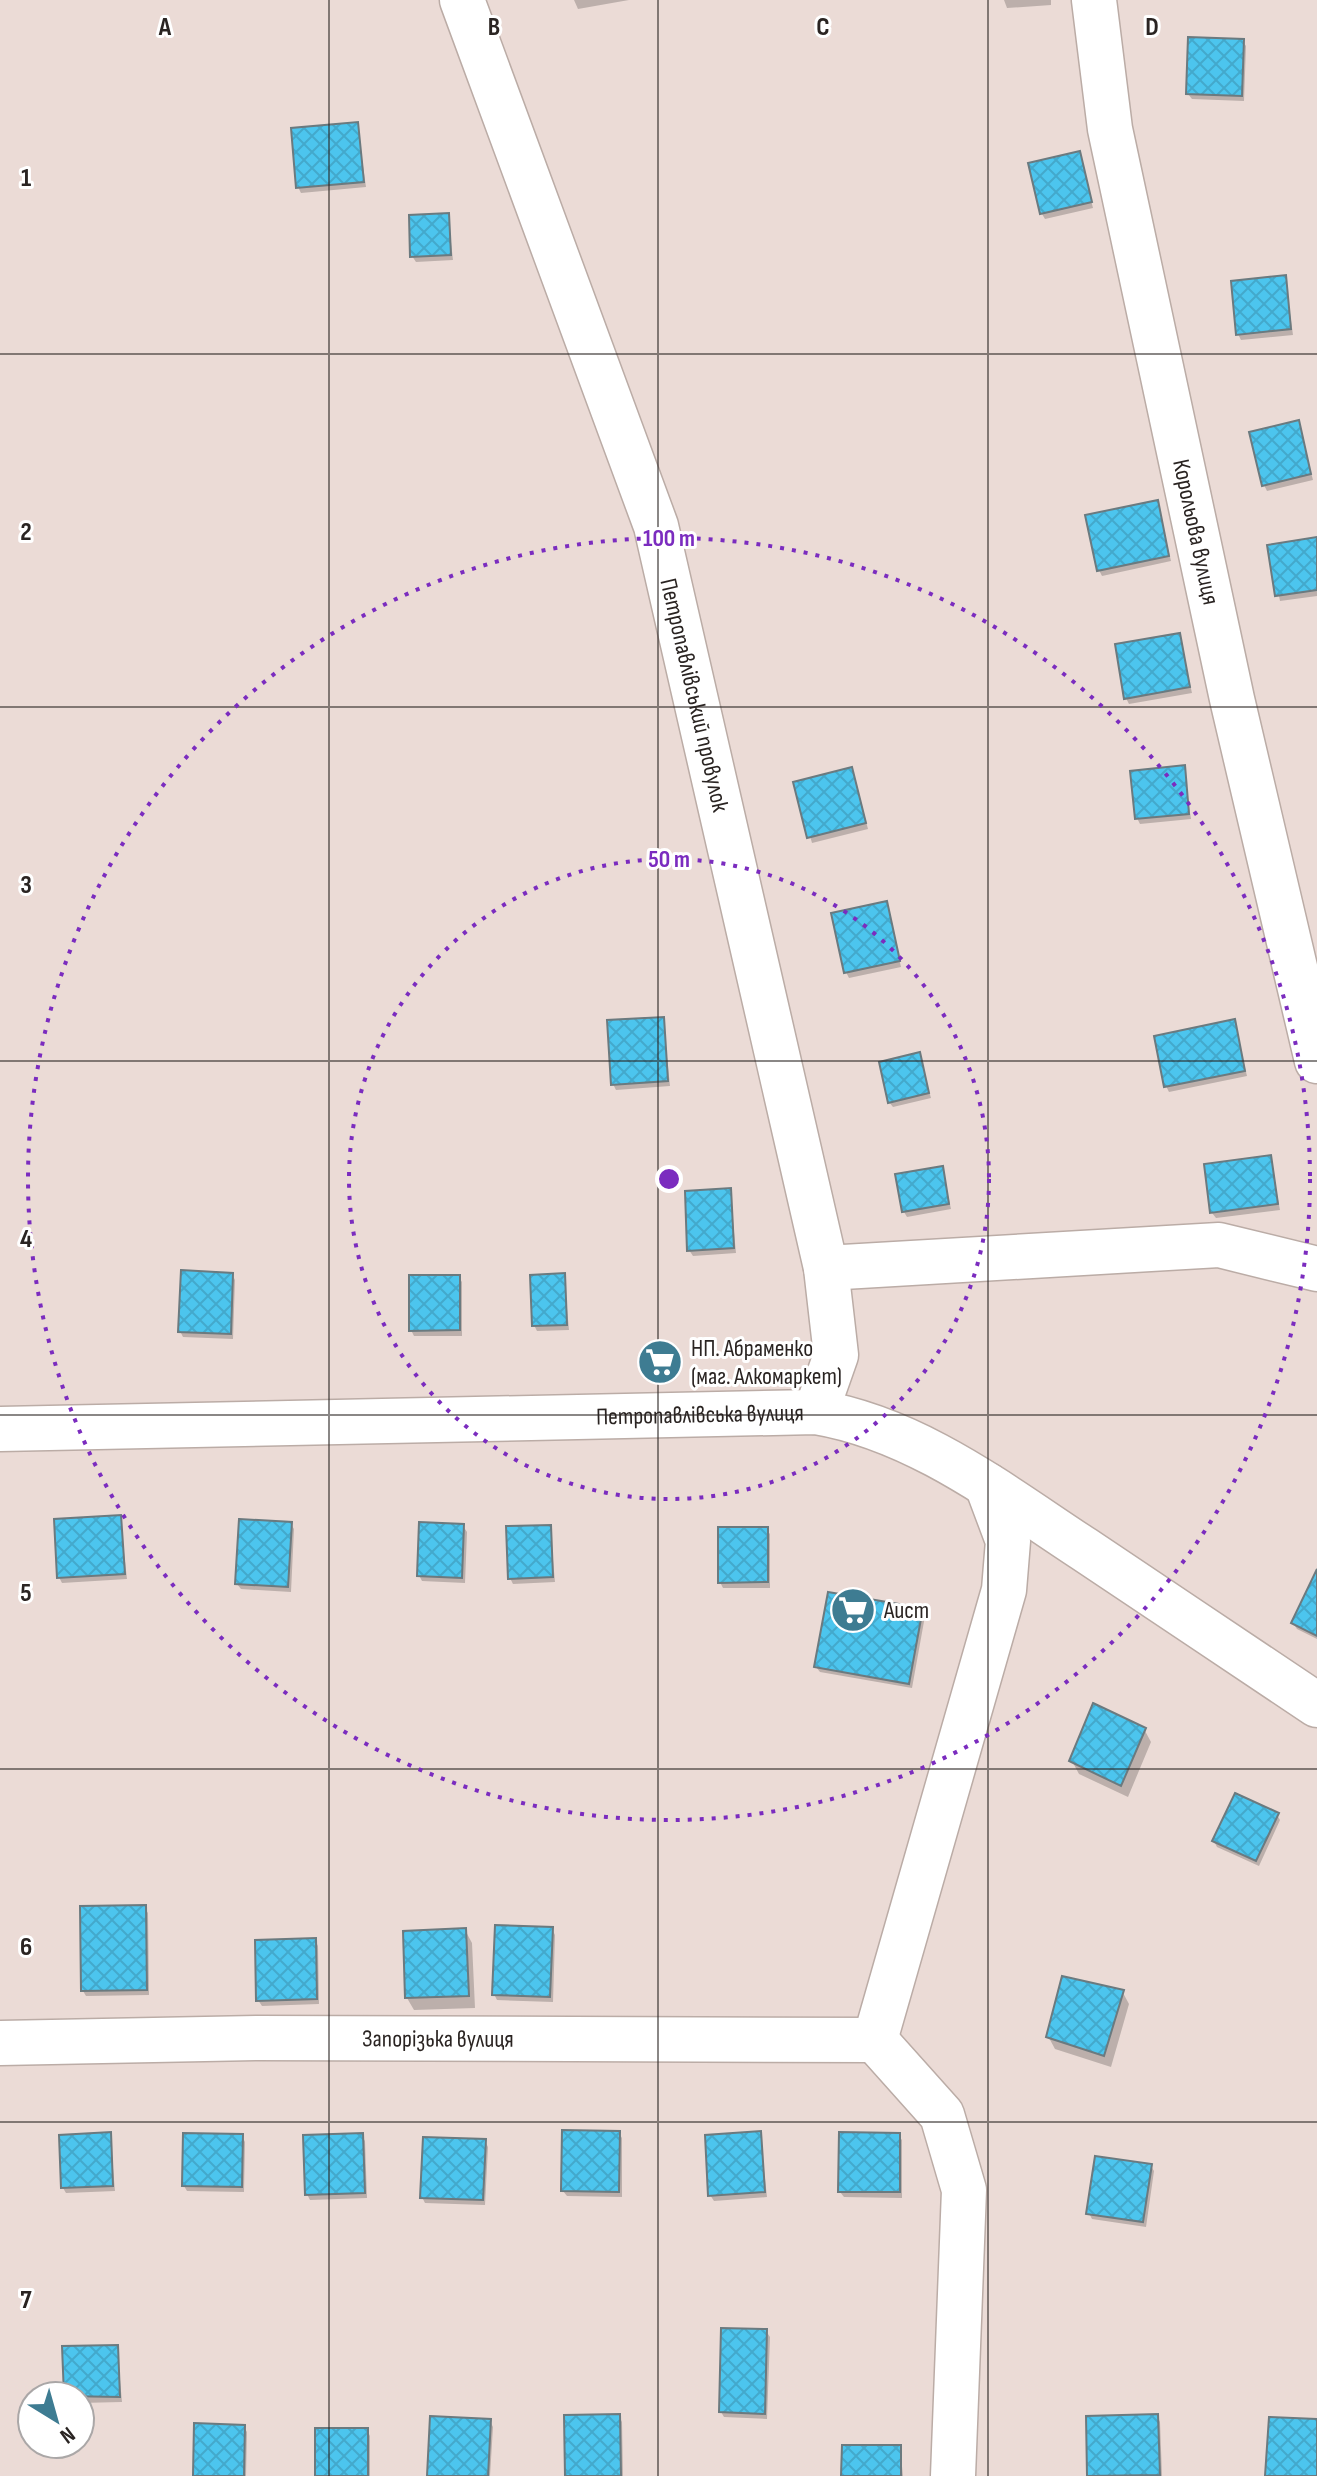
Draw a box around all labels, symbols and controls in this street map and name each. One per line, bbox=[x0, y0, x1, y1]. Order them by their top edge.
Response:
text: A bbox=[158, 12, 172, 43]
text: B bbox=[488, 12, 500, 43]
text: C bbox=[816, 12, 830, 43]
text: D bbox=[1145, 12, 1159, 43]
text: 1 bbox=[21, 163, 31, 194]
street label: Корольова вулиця bbox=[1167, 456, 1226, 607]
text: 2 bbox=[20, 517, 32, 548]
text: 100 m bbox=[643, 524, 695, 553]
street label: Петропавлівський провулок bbox=[654, 576, 736, 815]
text: 50 m bbox=[648, 845, 690, 874]
text: 3 bbox=[20, 870, 32, 901]
centre of rings bbox=[655, 1165, 683, 1193]
text: 4 bbox=[20, 1224, 32, 1255]
place label: НП. Абраменко (маг. Алкомаркет) bbox=[691, 1334, 842, 1391]
supermarket icon: НП. Абраменко (маг. Алкомаркет) bbox=[636, 1338, 684, 1386]
street label: Петропавлівська вулиця bbox=[596, 1398, 804, 1431]
text: 5 bbox=[20, 1578, 32, 1609]
supermarket icon: Аист bbox=[829, 1586, 877, 1634]
place label: Аист bbox=[883, 1596, 929, 1625]
text: 6 bbox=[20, 1932, 32, 1963]
street label: Запорізька вулиця bbox=[362, 2024, 514, 2053]
text: 7 bbox=[20, 2285, 32, 2316]
north arrow bbox=[16, 2380, 96, 2460]
text: N bbox=[54, 2420, 80, 2449]

